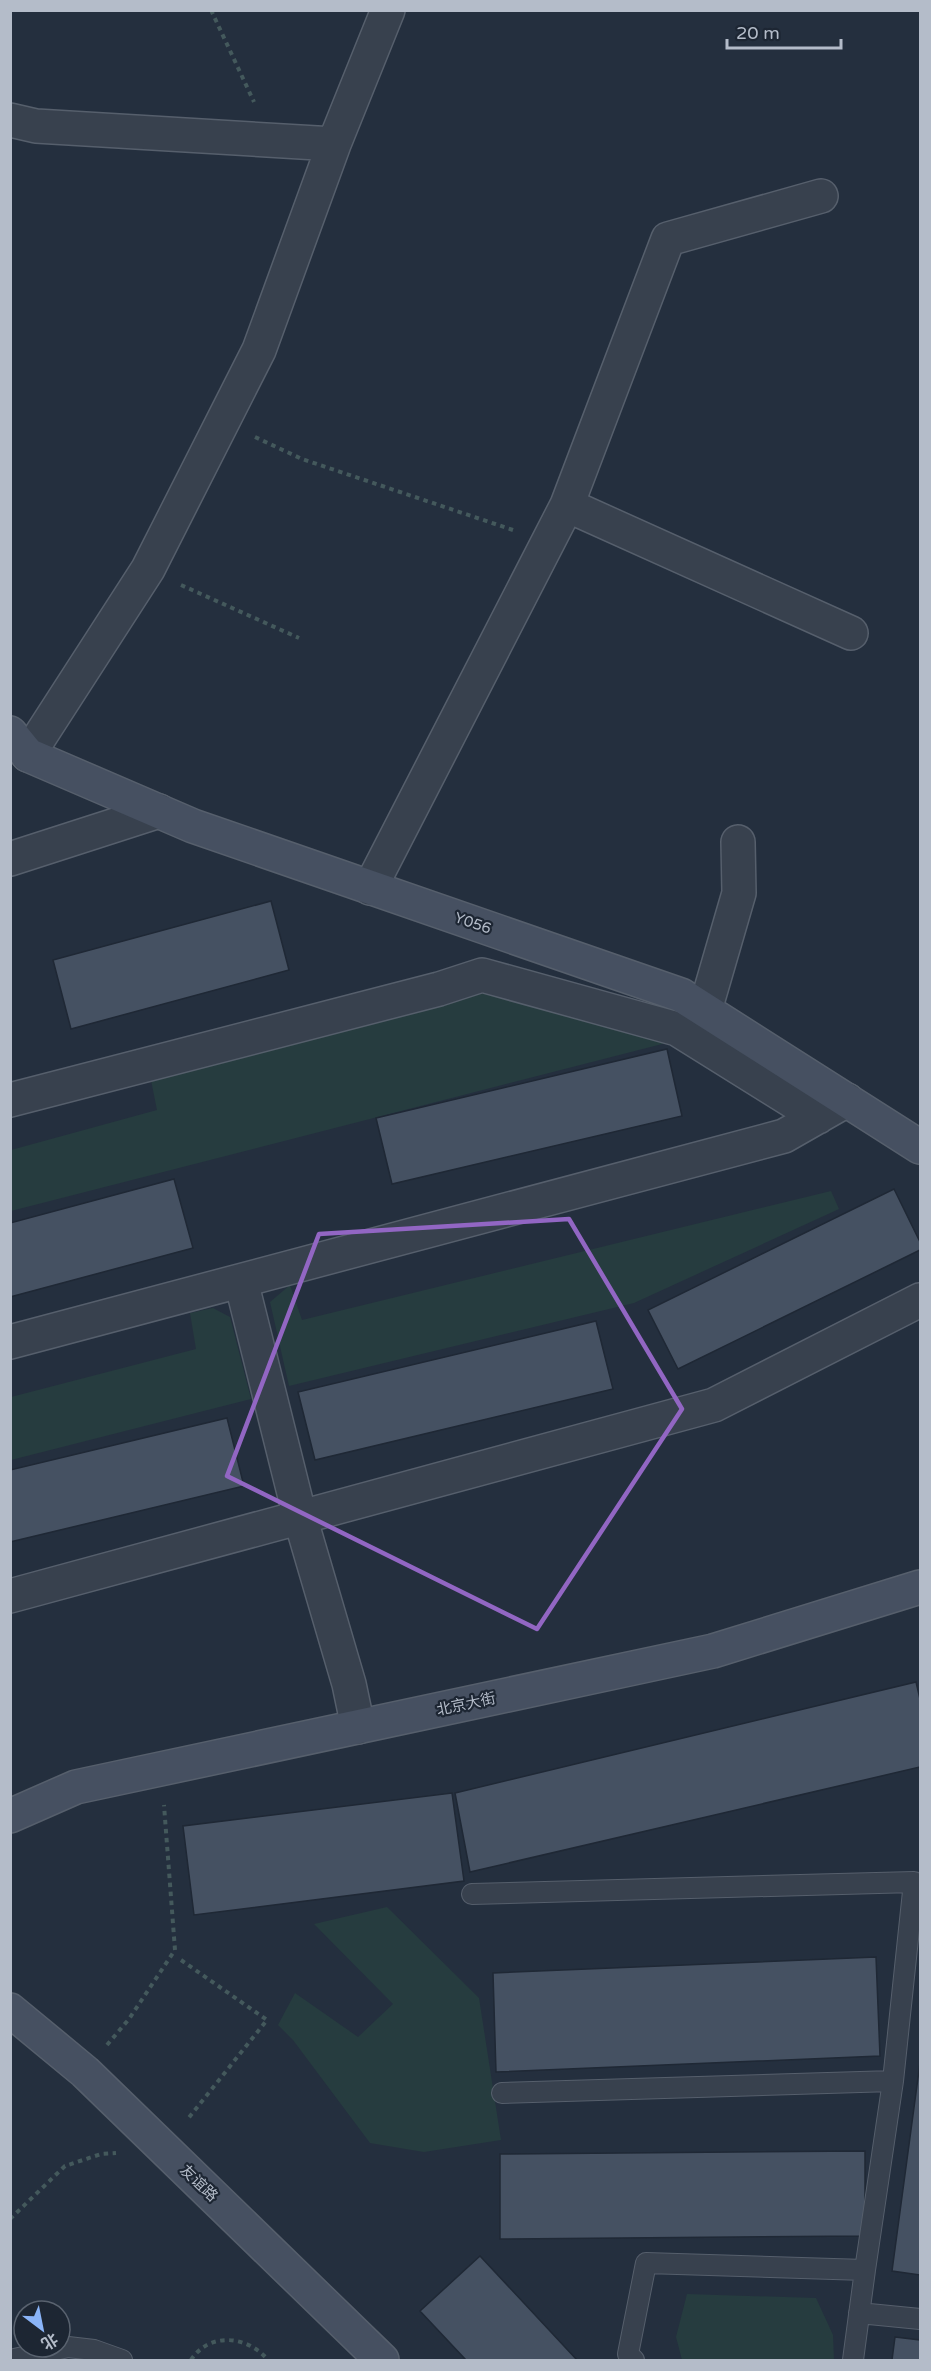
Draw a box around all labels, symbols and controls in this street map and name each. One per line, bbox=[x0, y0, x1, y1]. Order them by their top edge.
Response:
scale bar bbox=[727, 12, 841, 50]
text: 20 m bbox=[736, 22, 780, 44]
street label: Y056 bbox=[452, 908, 494, 938]
street label: 北京大街 bbox=[435, 1689, 497, 1719]
street label: 友谊路 bbox=[177, 2161, 221, 2205]
north arrow bbox=[12, 2299, 72, 2359]
text: 北 bbox=[37, 2328, 62, 2354]

